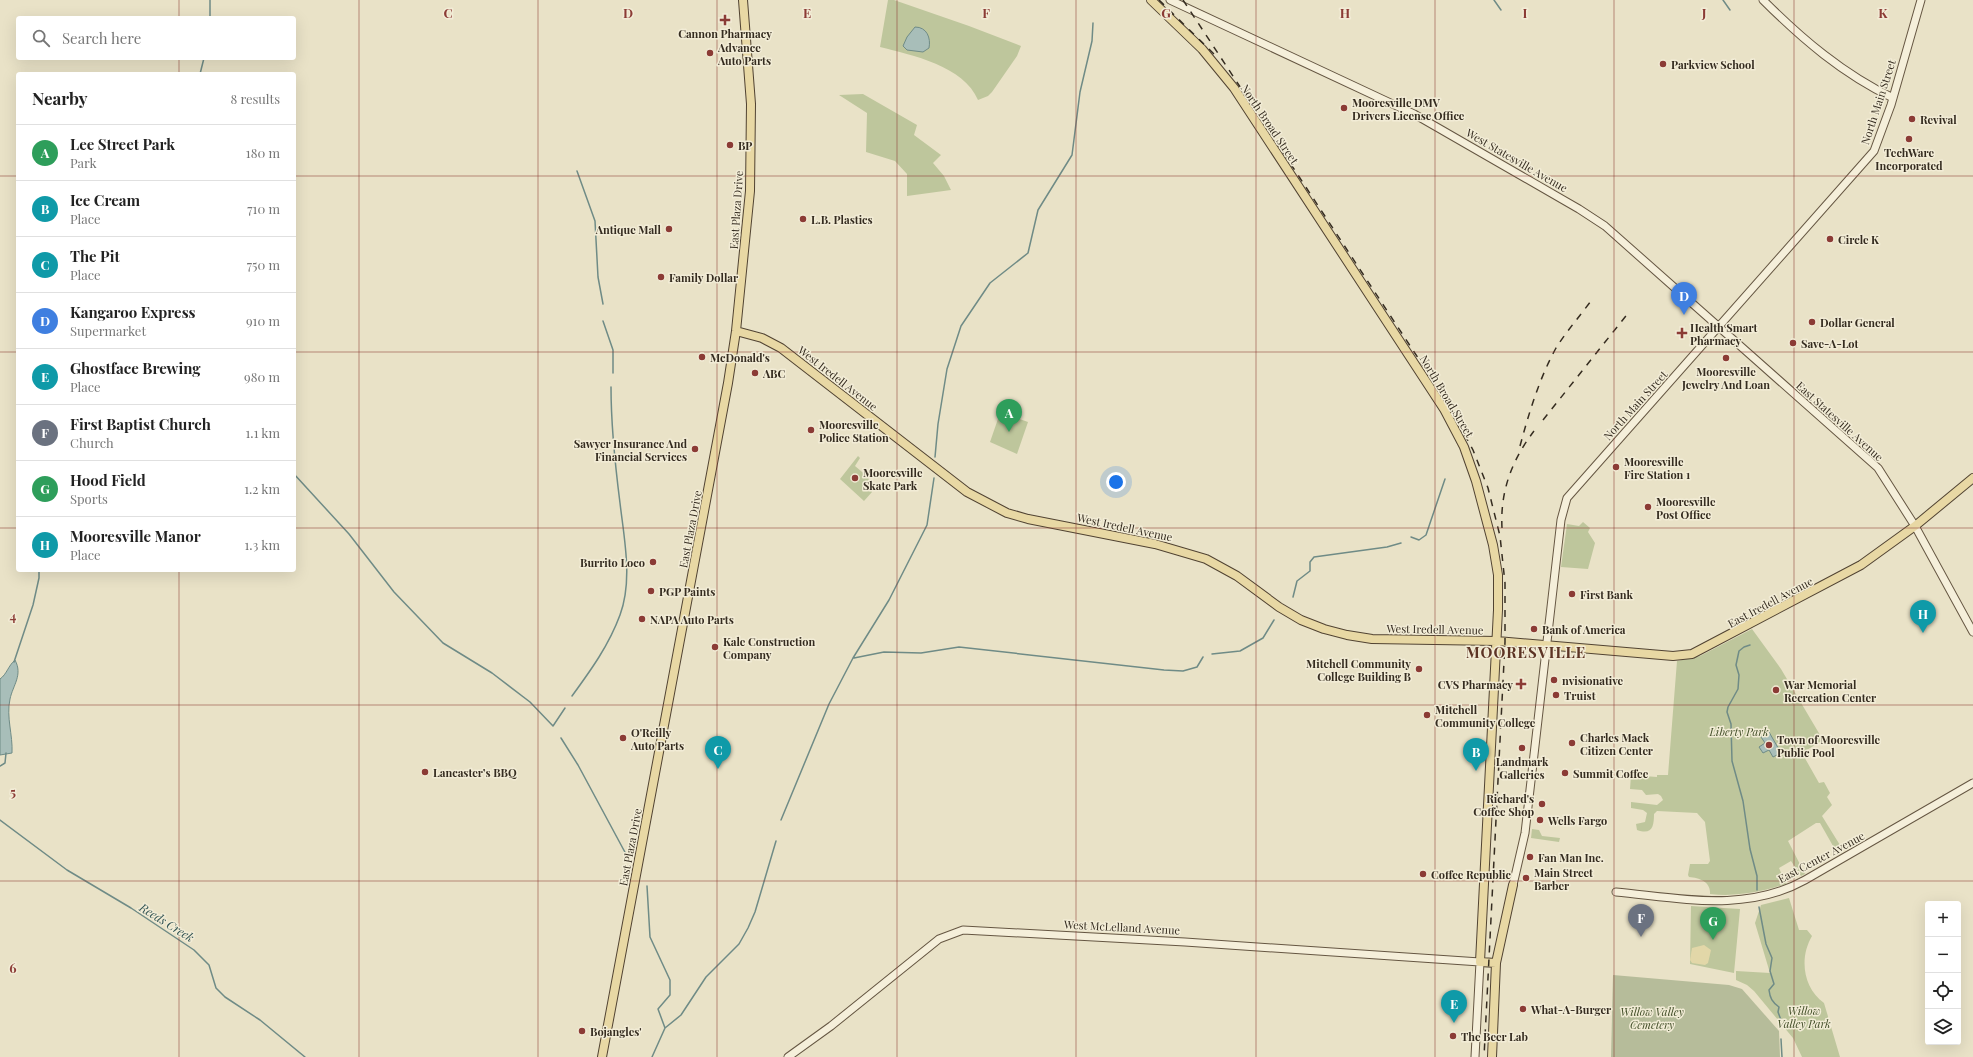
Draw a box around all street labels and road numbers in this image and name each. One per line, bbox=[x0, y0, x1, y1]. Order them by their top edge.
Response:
street label: North Main Street bbox=[1857, 57, 1899, 146]
street label: North Broad Street bbox=[1238, 81, 1302, 167]
street label: West Statesville Avenue bbox=[1463, 124, 1571, 195]
street label: East Plaza Drive bbox=[726, 170, 746, 250]
street label: West Iredell Avenue bbox=[794, 342, 881, 414]
street label: North Broad Street bbox=[1417, 352, 1477, 440]
street label: North Main Street bbox=[1600, 367, 1670, 443]
street label: East Statesville Avenue bbox=[1793, 378, 1887, 464]
street label: East Plaza Drive bbox=[675, 489, 705, 569]
street label: West Iredell Avenue bbox=[1075, 509, 1174, 545]
street label: East Iredell Avenue bbox=[1725, 573, 1816, 631]
street label: West Iredell Avenue bbox=[1385, 621, 1484, 637]
street label: East Plaza Drive bbox=[615, 807, 645, 887]
street label: East Center Avenue bbox=[1775, 828, 1867, 886]
street label: West McLelland Avenue bbox=[1063, 916, 1181, 938]

